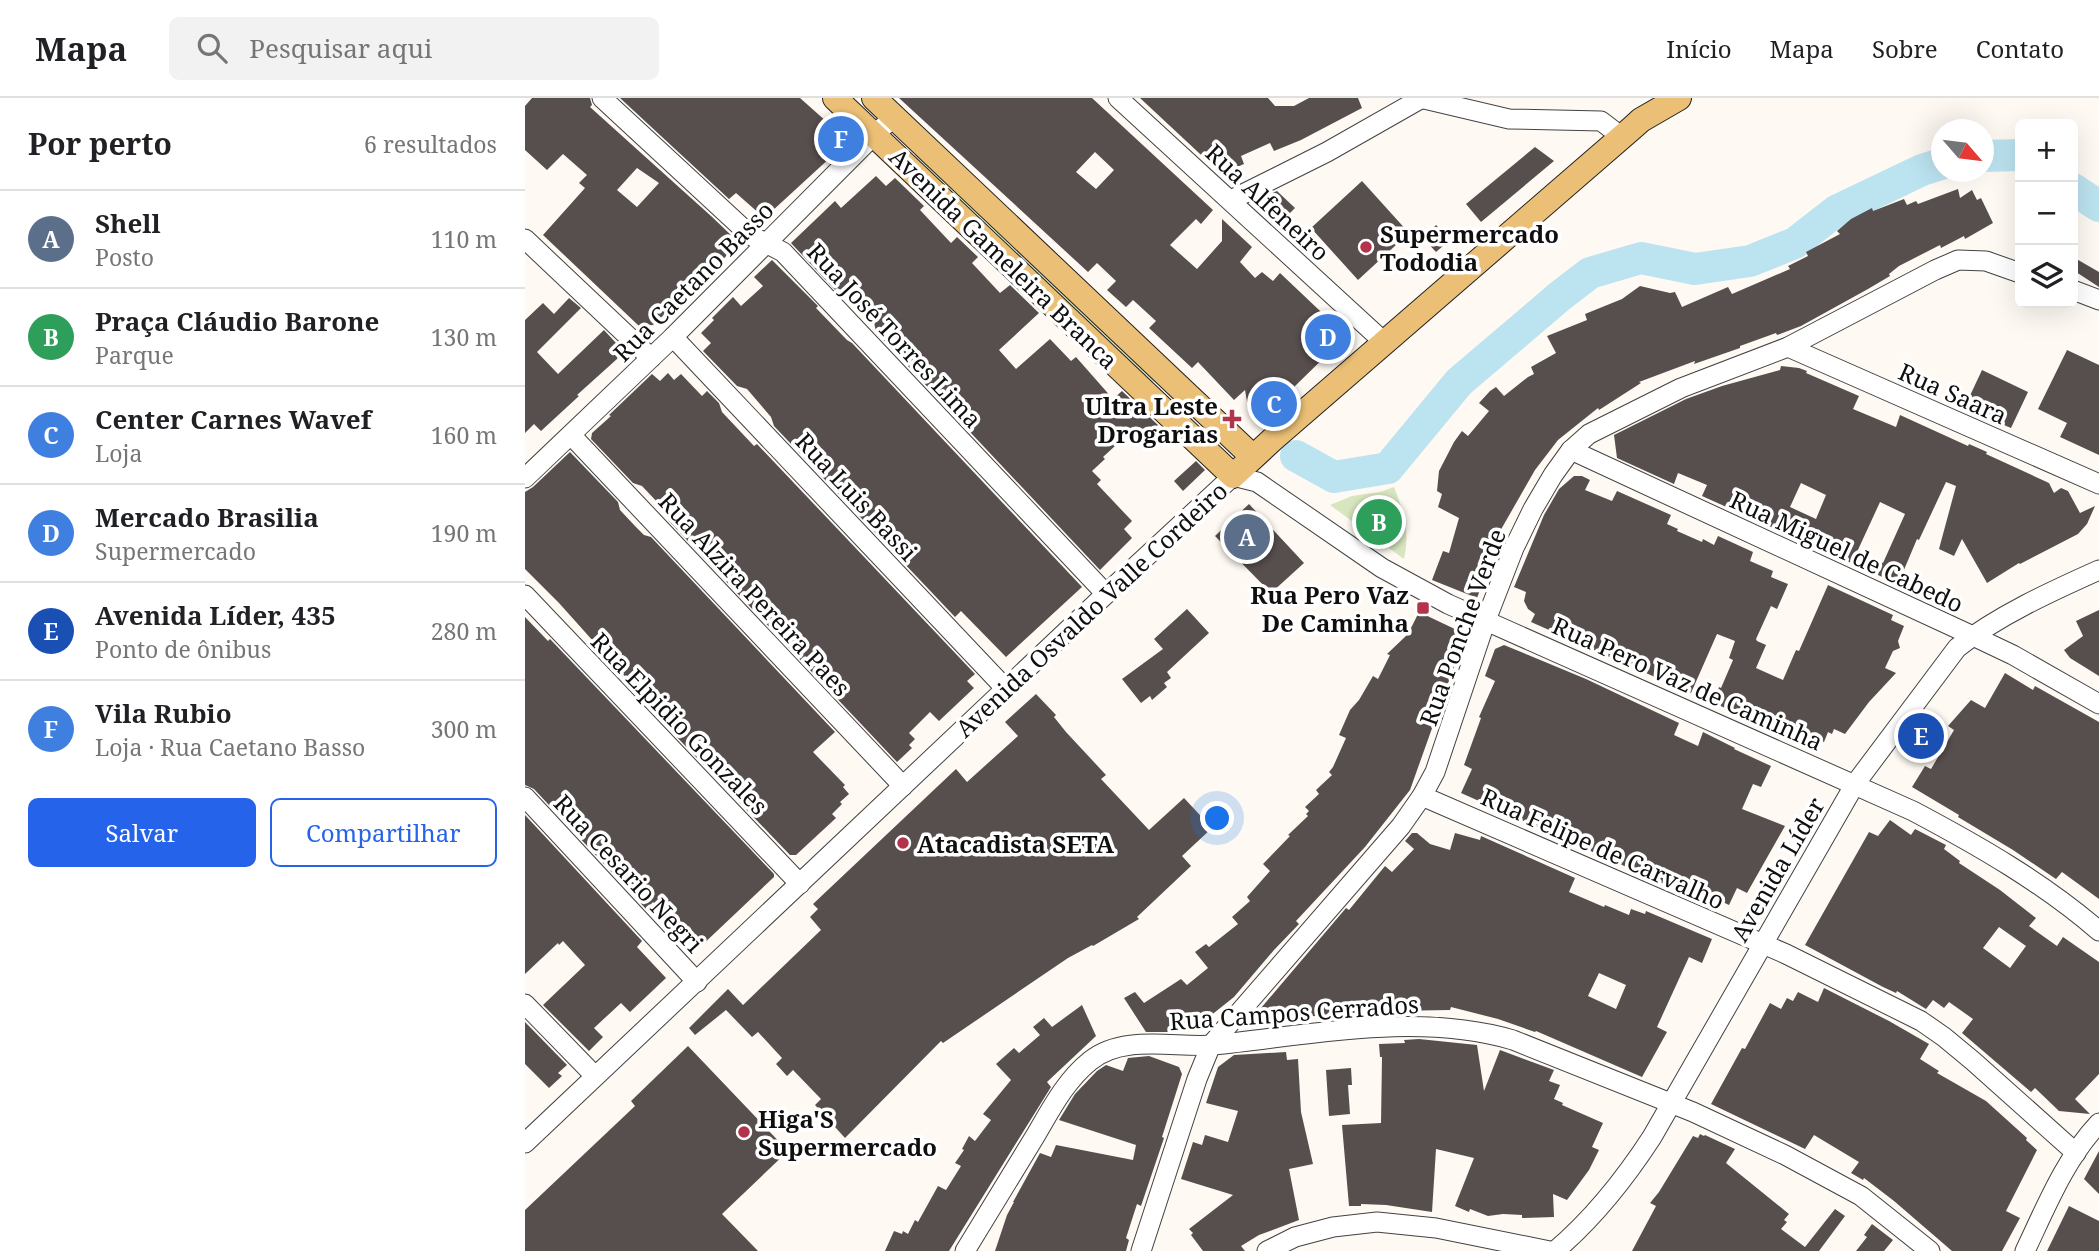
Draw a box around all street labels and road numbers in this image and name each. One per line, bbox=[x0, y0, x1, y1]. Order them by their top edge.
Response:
street label: Rua Alfeneiro bbox=[1199, 136, 1337, 268]
street label: Avenida Gameleira Branca bbox=[883, 140, 1125, 376]
street label: Rua Caetano Basso bbox=[606, 194, 780, 368]
street label: Rua José Torres Lima bbox=[800, 235, 990, 435]
street label: Rua Saara bbox=[1894, 355, 2012, 431]
street label: Rua Luis Bassi bbox=[789, 425, 925, 568]
street label: Avenida Osvaldo Valle Cordeiro bbox=[948, 474, 1234, 744]
street label: Rua Miguel de Cabedo bbox=[1725, 482, 1969, 620]
street label: Rua Alzira Pereira Paes bbox=[652, 485, 858, 703]
street label: Rua Ponche Verde bbox=[1411, 524, 1513, 730]
street label: Rua Pero Vaz de Caminha bbox=[1547, 608, 1829, 758]
street label: Rua Elpidio Gonzales bbox=[584, 625, 776, 821]
street label: Rua Felipe de Carvalho bbox=[1476, 779, 1730, 917]
street label: Rua Cesario Negri bbox=[547, 787, 711, 959]
street label: Avenida Líder bbox=[1722, 791, 1832, 947]
street label: Rua Campos Cerrados bbox=[1168, 987, 1420, 1037]

